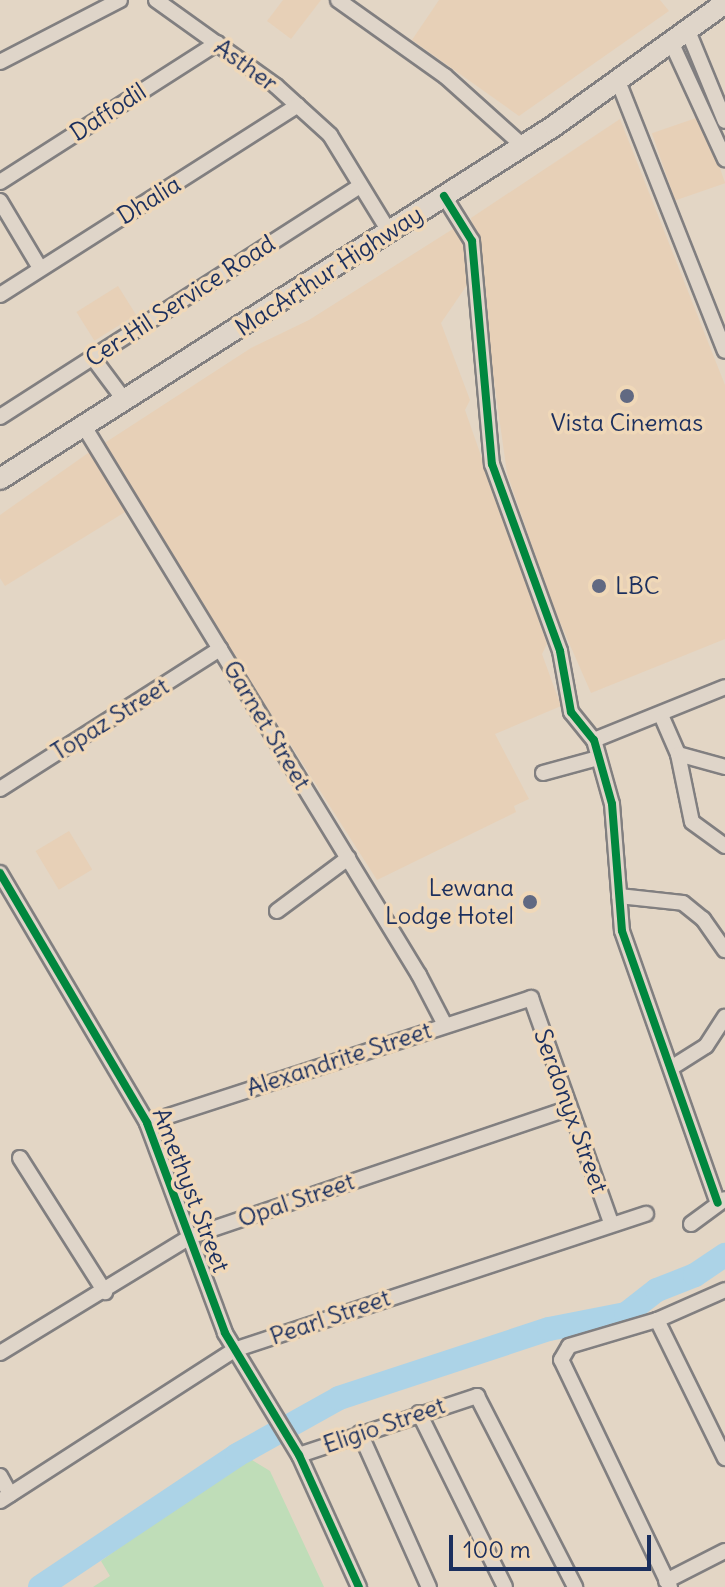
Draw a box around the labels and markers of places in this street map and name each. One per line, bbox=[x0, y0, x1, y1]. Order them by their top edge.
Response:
marker: Vista Cinemas bbox=[618, 387, 636, 405]
place label: Vista Cinemas bbox=[551, 409, 703, 437]
place label: LBC bbox=[615, 572, 660, 600]
marker: LBC bbox=[590, 577, 608, 595]
place label: Lewana Lodge Hotel bbox=[385, 874, 514, 930]
marker: Lewana Lodge Hotel bbox=[521, 893, 539, 911]

